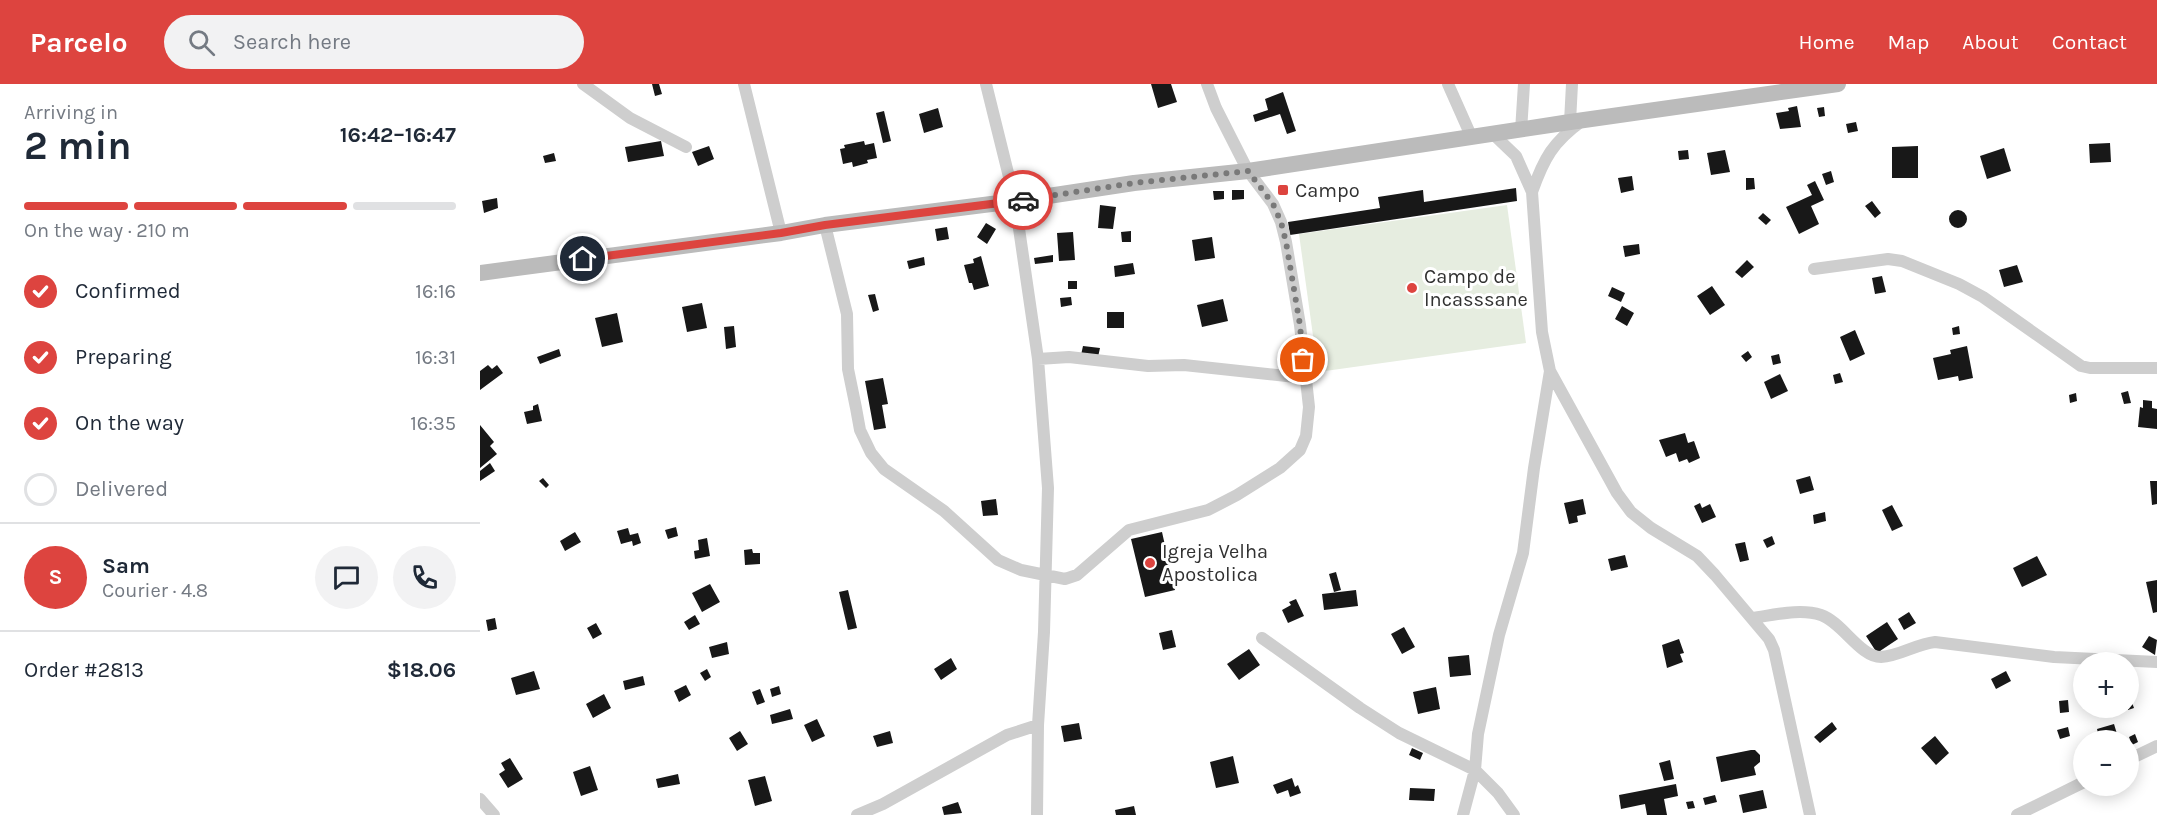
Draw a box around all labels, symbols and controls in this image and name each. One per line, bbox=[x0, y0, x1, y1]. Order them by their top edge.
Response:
search box bbox=[164, 15, 584, 69]
text: Parcelo bbox=[30, 26, 128, 59]
icon: search bbox=[185, 26, 218, 59]
text: Search here bbox=[233, 29, 351, 55]
text: Home bbox=[1799, 30, 1855, 54]
text: Map bbox=[1888, 30, 1929, 54]
text: About bbox=[1962, 30, 2019, 54]
text: Contact bbox=[2052, 30, 2127, 54]
text: Arriving in bbox=[24, 101, 118, 124]
text: 16:42–16:47 bbox=[340, 122, 456, 148]
text: 2 min bbox=[24, 123, 132, 169]
courier bbox=[993, 170, 1053, 230]
place label: Campo bbox=[1295, 179, 1360, 202]
marker: Campo bbox=[1276, 183, 1290, 197]
icon: car bbox=[1007, 184, 1040, 217]
text: On the way · 210 m bbox=[24, 219, 190, 242]
pin bbox=[557, 233, 608, 284]
icon: home bbox=[566, 242, 599, 275]
place label: Campo de Incasssane bbox=[1424, 265, 1528, 311]
icon: check bbox=[24, 275, 57, 308]
text: Confirmed bbox=[75, 278, 181, 304]
text: 16:16 bbox=[415, 280, 456, 303]
marker: Campo de Incasssane bbox=[1405, 281, 1419, 295]
pin bbox=[1277, 334, 1328, 385]
icon: check bbox=[24, 341, 57, 374]
icon: bag bbox=[1286, 343, 1319, 376]
text: Preparing bbox=[75, 344, 172, 370]
text: 16:31 bbox=[415, 346, 456, 369]
icon: check bbox=[24, 407, 57, 440]
text: On the way bbox=[75, 410, 184, 436]
text: 16:35 bbox=[410, 412, 456, 435]
text: Delivered bbox=[75, 476, 168, 502]
place label: Igreja Velha Apostolica bbox=[1162, 540, 1268, 586]
button: chat bbox=[315, 546, 378, 609]
button: phone bbox=[393, 546, 456, 609]
text: Sam bbox=[102, 553, 150, 579]
marker: Igreja Velha Apostolica bbox=[1143, 556, 1157, 570]
text: S bbox=[48, 564, 63, 590]
text: Courier · 4.8 bbox=[102, 579, 208, 602]
map controls bbox=[2073, 652, 2139, 796]
button: + bbox=[2073, 652, 2139, 718]
text: Order #2813 bbox=[24, 657, 144, 683]
text: $18.06 bbox=[387, 657, 456, 683]
button: − bbox=[2073, 730, 2139, 796]

